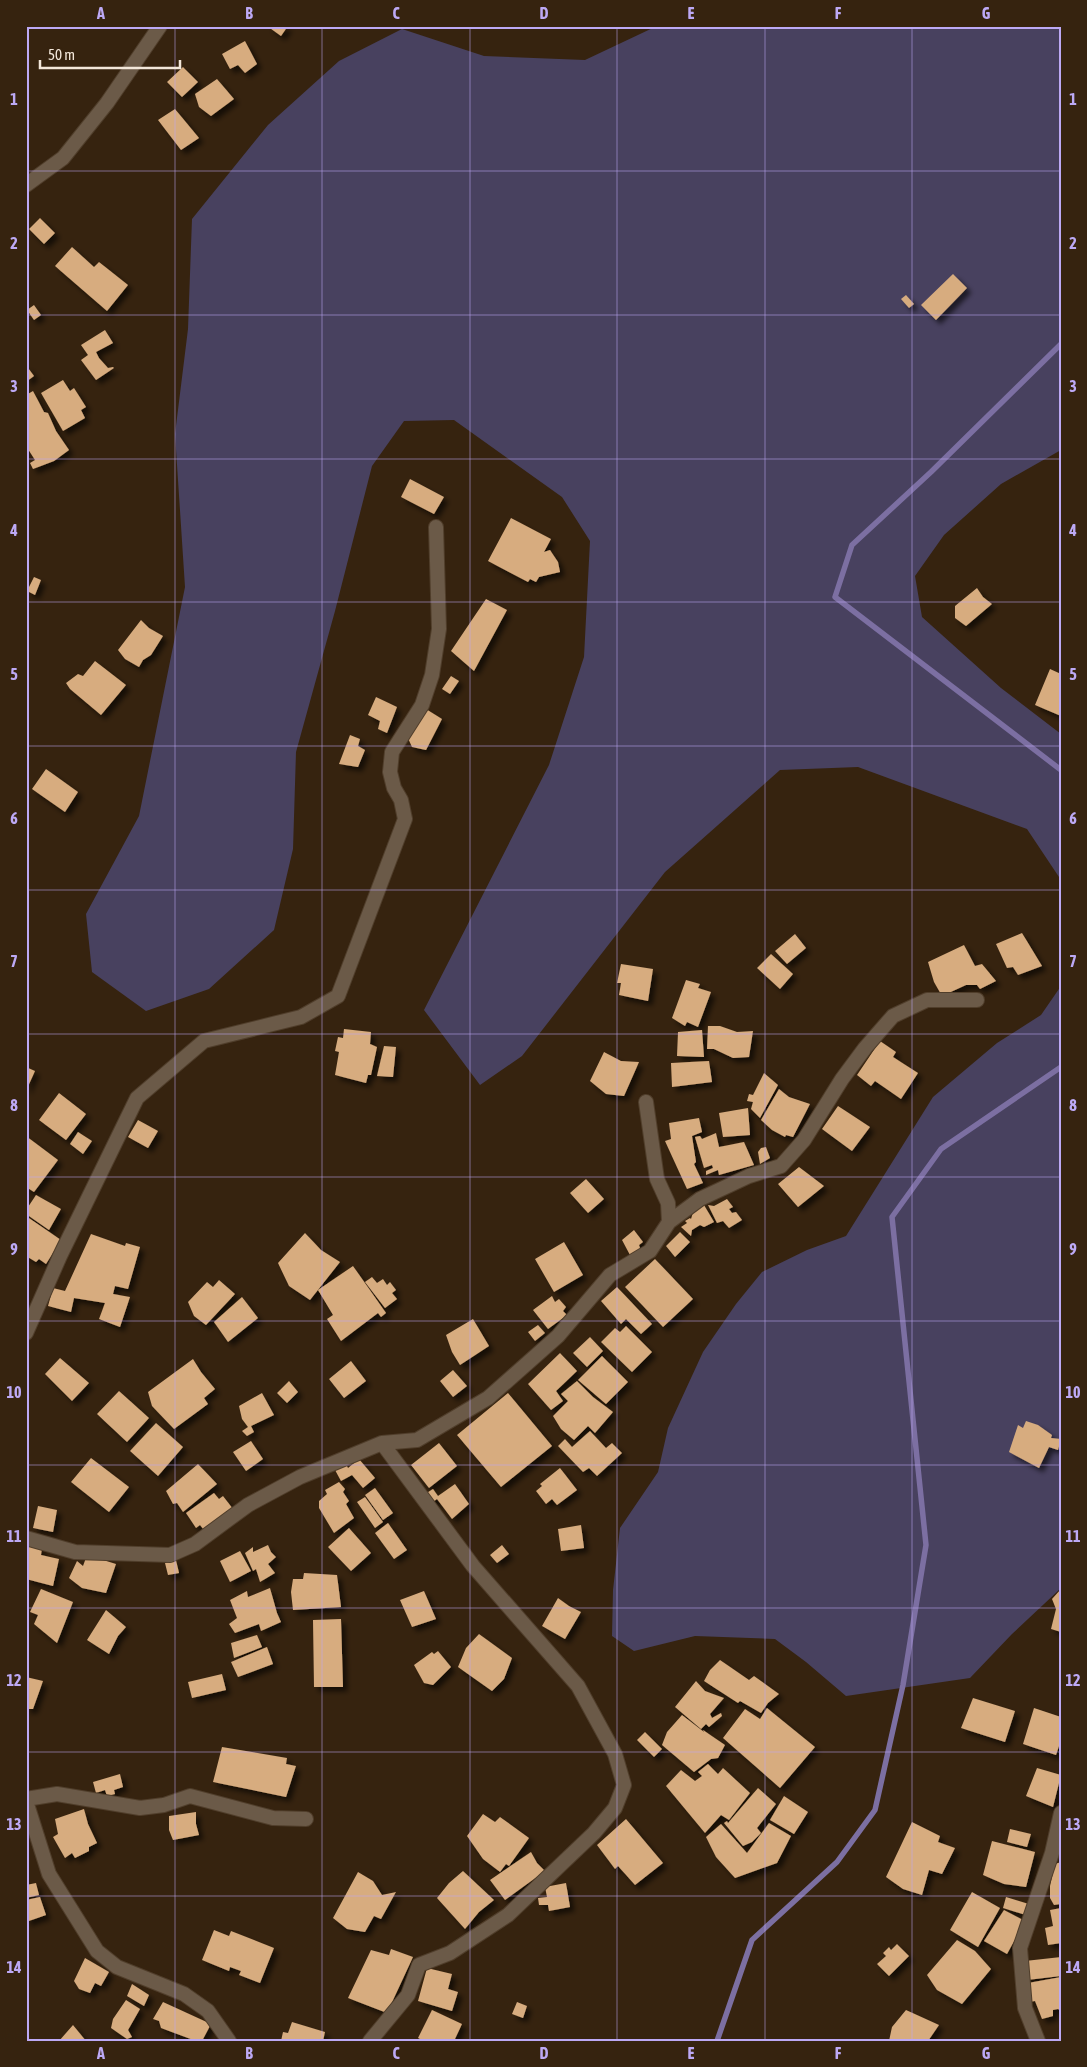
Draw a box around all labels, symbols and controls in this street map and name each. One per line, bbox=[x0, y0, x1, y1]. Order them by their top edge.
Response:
text: A bbox=[96, 4, 105, 22]
text: B bbox=[245, 4, 253, 22]
text: C bbox=[392, 4, 400, 22]
text: D bbox=[540, 4, 549, 22]
text: E bbox=[688, 4, 695, 22]
text: F bbox=[835, 4, 842, 22]
text: G bbox=[982, 4, 991, 22]
scale bar bbox=[40, 38, 180, 70]
text: 50 m bbox=[48, 46, 75, 63]
text: 1 bbox=[10, 90, 18, 108]
text: 1 bbox=[1069, 90, 1077, 108]
text: 2 bbox=[10, 234, 18, 252]
text: 2 bbox=[1069, 234, 1077, 252]
text: 3 bbox=[10, 377, 18, 395]
text: 3 bbox=[1069, 377, 1077, 395]
text: 4 bbox=[9, 521, 18, 539]
text: 4 bbox=[1068, 521, 1077, 539]
text: 5 bbox=[10, 665, 18, 683]
text: 5 bbox=[1069, 665, 1077, 683]
text: 6 bbox=[10, 809, 18, 827]
text: 6 bbox=[1069, 809, 1077, 827]
text: 7 bbox=[10, 952, 18, 970]
text: 7 bbox=[1069, 952, 1077, 970]
text: 8 bbox=[10, 1096, 18, 1114]
text: 8 bbox=[1069, 1096, 1077, 1114]
text: 9 bbox=[10, 1240, 18, 1258]
text: 9 bbox=[1069, 1240, 1077, 1258]
text: 10 bbox=[6, 1383, 22, 1401]
text: 10 bbox=[1065, 1383, 1081, 1401]
text: 11 bbox=[6, 1527, 22, 1545]
text: 11 bbox=[1065, 1527, 1081, 1545]
text: 12 bbox=[6, 1671, 22, 1689]
text: 12 bbox=[1065, 1671, 1081, 1689]
text: 13 bbox=[6, 1815, 22, 1833]
text: 13 bbox=[1065, 1815, 1081, 1833]
text: 14 bbox=[6, 1958, 22, 1976]
text: 14 bbox=[1065, 1958, 1081, 1976]
text: A bbox=[96, 2044, 105, 2062]
text: B bbox=[245, 2044, 253, 2062]
text: C bbox=[392, 2044, 400, 2062]
text: D bbox=[540, 2044, 549, 2062]
text: E bbox=[688, 2044, 695, 2062]
text: F bbox=[835, 2044, 842, 2062]
text: G bbox=[982, 2044, 991, 2062]

